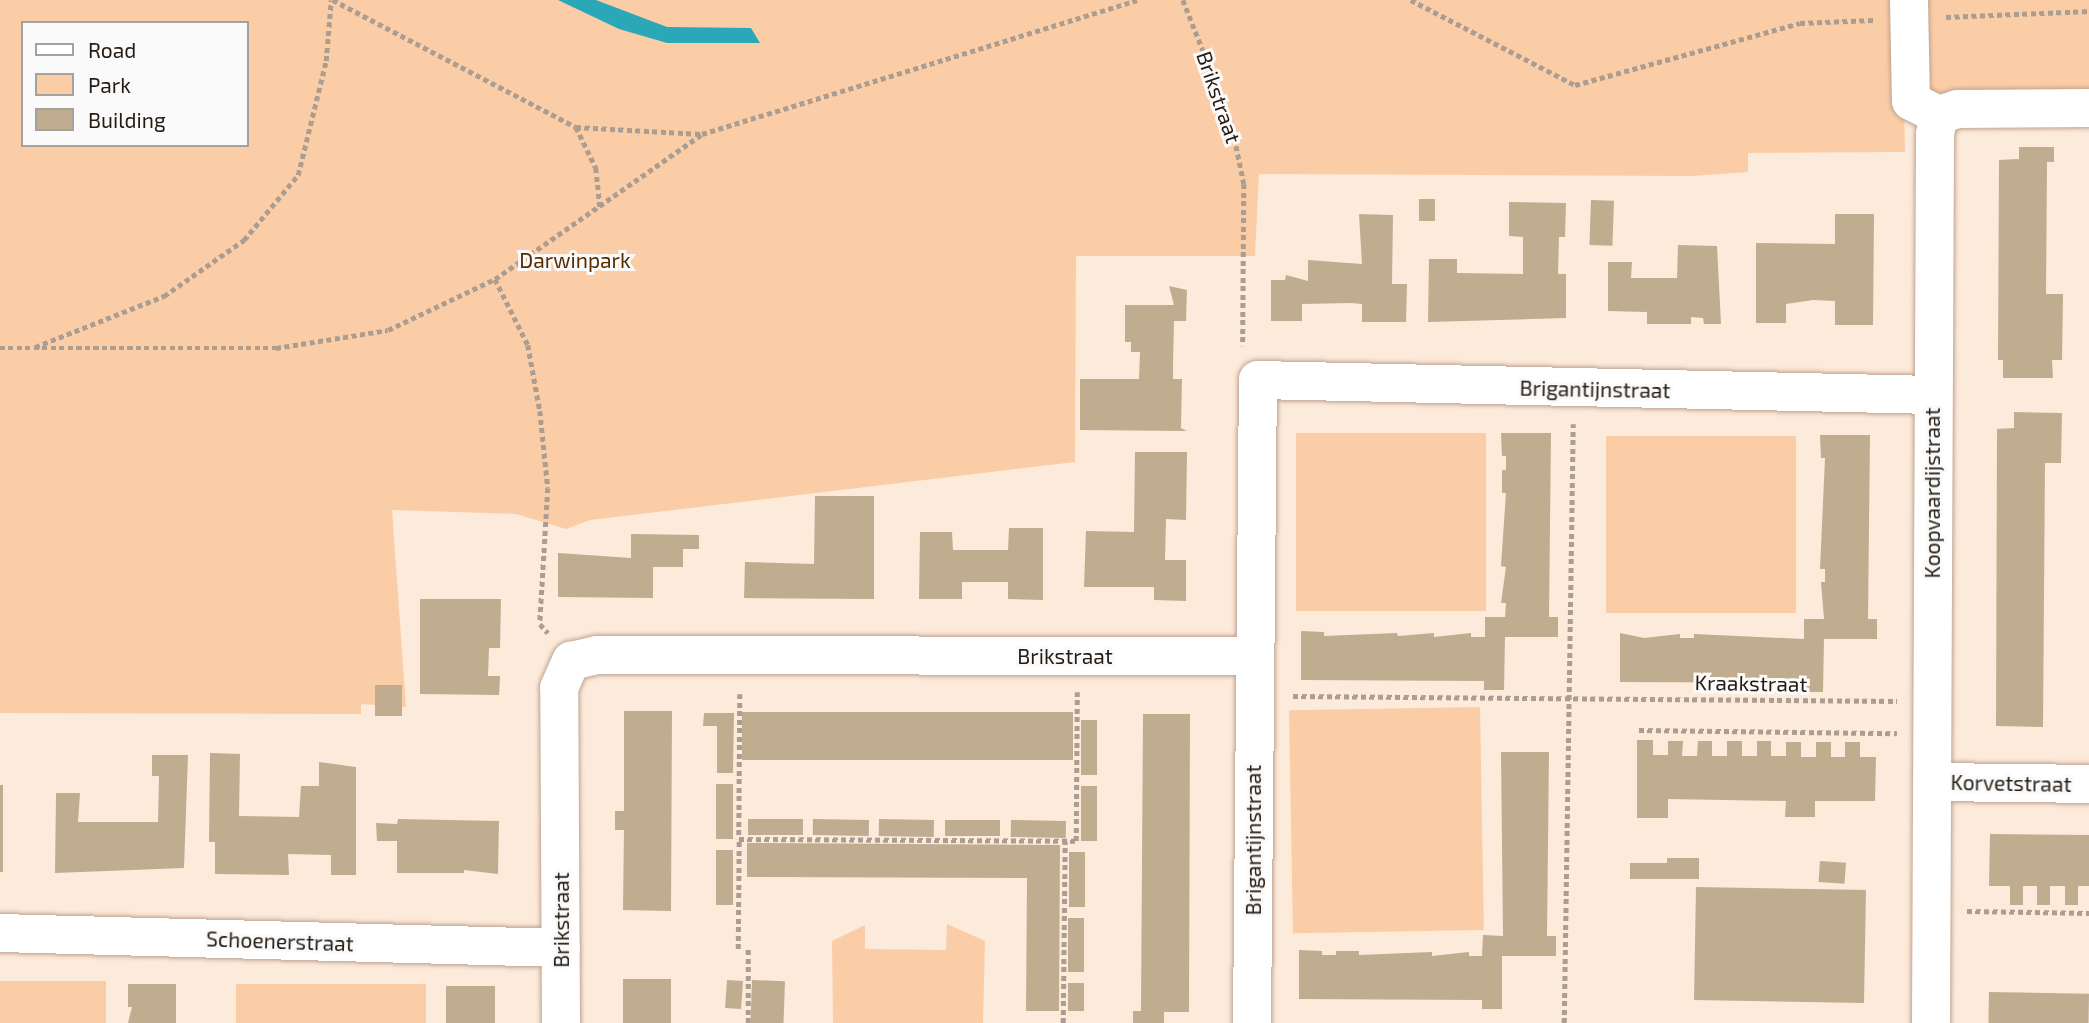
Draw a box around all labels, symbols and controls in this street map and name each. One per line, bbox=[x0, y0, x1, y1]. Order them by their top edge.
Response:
legend bbox=[21, 21, 248, 147]
text: Road bbox=[88, 37, 136, 62]
street label: Brikstraat bbox=[1192, 48, 1246, 146]
text: Park bbox=[88, 72, 131, 97]
text: Building bbox=[88, 107, 166, 132]
park label: Darwinpark bbox=[519, 247, 631, 273]
street label: Brigantijnstraat bbox=[1519, 375, 1671, 403]
street label: Koopvaardijstraat bbox=[1919, 407, 1945, 579]
street label: Brikstraat bbox=[1017, 643, 1113, 669]
street label: Kraakstraat bbox=[1694, 669, 1808, 697]
street label: Brigantijnstraat bbox=[1240, 765, 1266, 915]
street label: Korvetstraat bbox=[1950, 769, 2072, 797]
street label: Brikstraat bbox=[548, 872, 574, 968]
street label: Schoenerstraat bbox=[206, 926, 354, 956]

